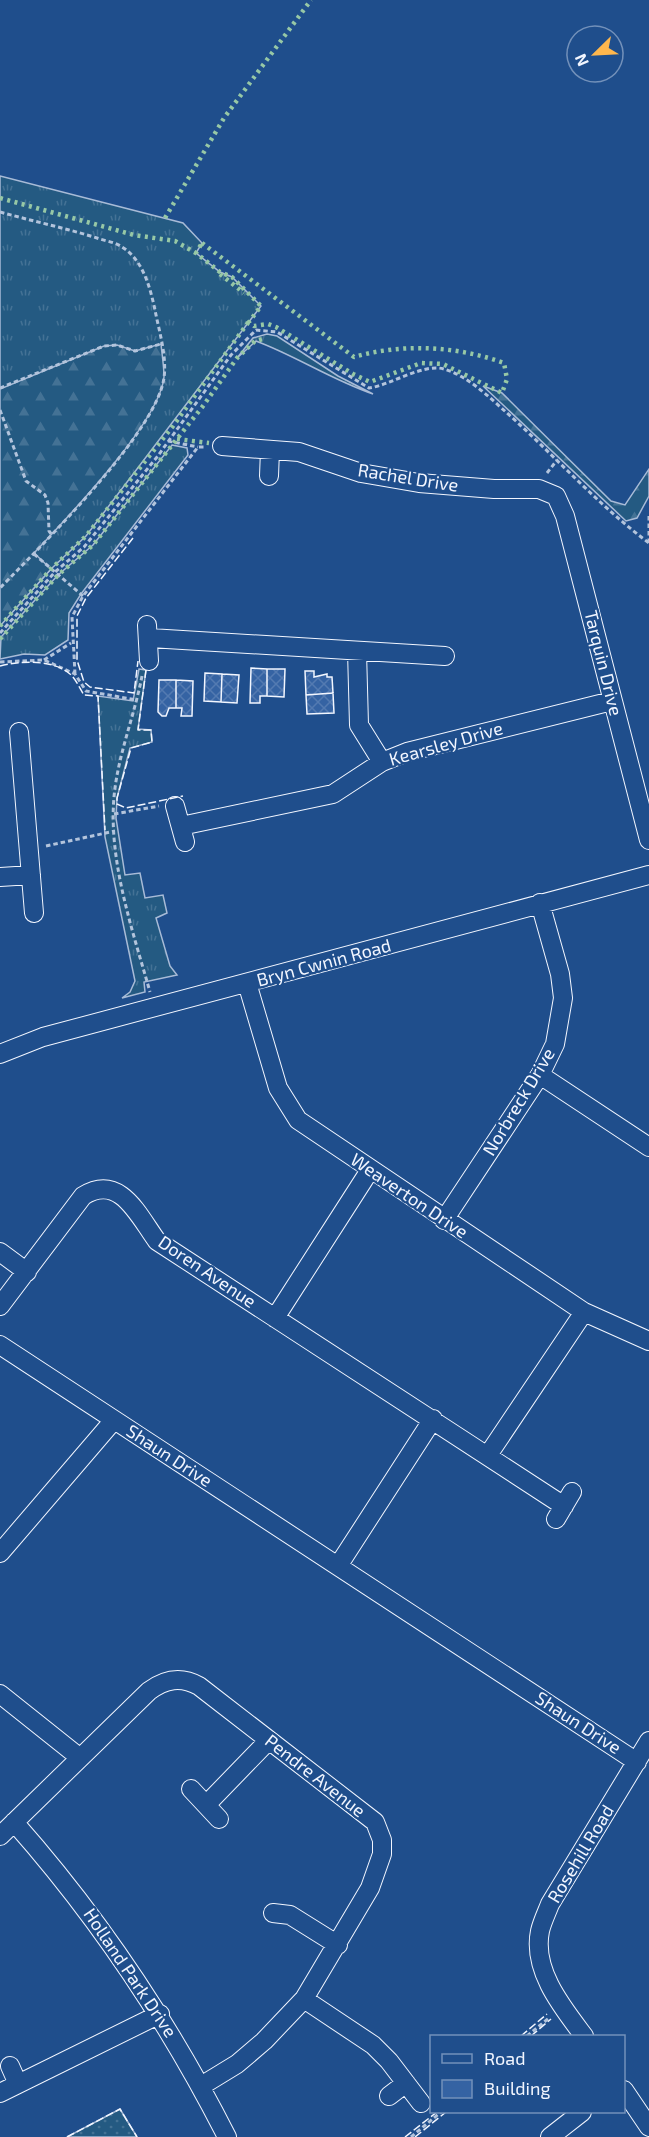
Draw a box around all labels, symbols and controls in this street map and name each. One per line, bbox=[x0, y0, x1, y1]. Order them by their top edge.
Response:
north arrow bbox=[565, 24, 625, 84]
text: N bbox=[570, 51, 592, 69]
street label: Rachel Drive bbox=[356, 458, 460, 496]
street label: Tarquin Drive bbox=[580, 608, 628, 718]
street label: Kearsley Drive bbox=[386, 716, 505, 770]
street label: Bryn Cwnin Road bbox=[254, 934, 393, 991]
street label: Norbreck Drive bbox=[477, 1044, 559, 1159]
street label: Weaverton Drive bbox=[347, 1148, 472, 1243]
street label: Doren Avenue bbox=[154, 1230, 261, 1312]
street label: Shaun Drive bbox=[122, 1419, 217, 1491]
street label: Shaun Drive bbox=[531, 1686, 626, 1758]
street label: Pendre Avenue bbox=[261, 1729, 370, 1821]
street label: Rosehill Road bbox=[542, 1800, 618, 1907]
street label: Holland Park Drive bbox=[79, 1904, 182, 2041]
legend bbox=[430, 2035, 625, 2113]
text: Road bbox=[484, 2047, 525, 2069]
text: Building bbox=[484, 2077, 551, 2099]

